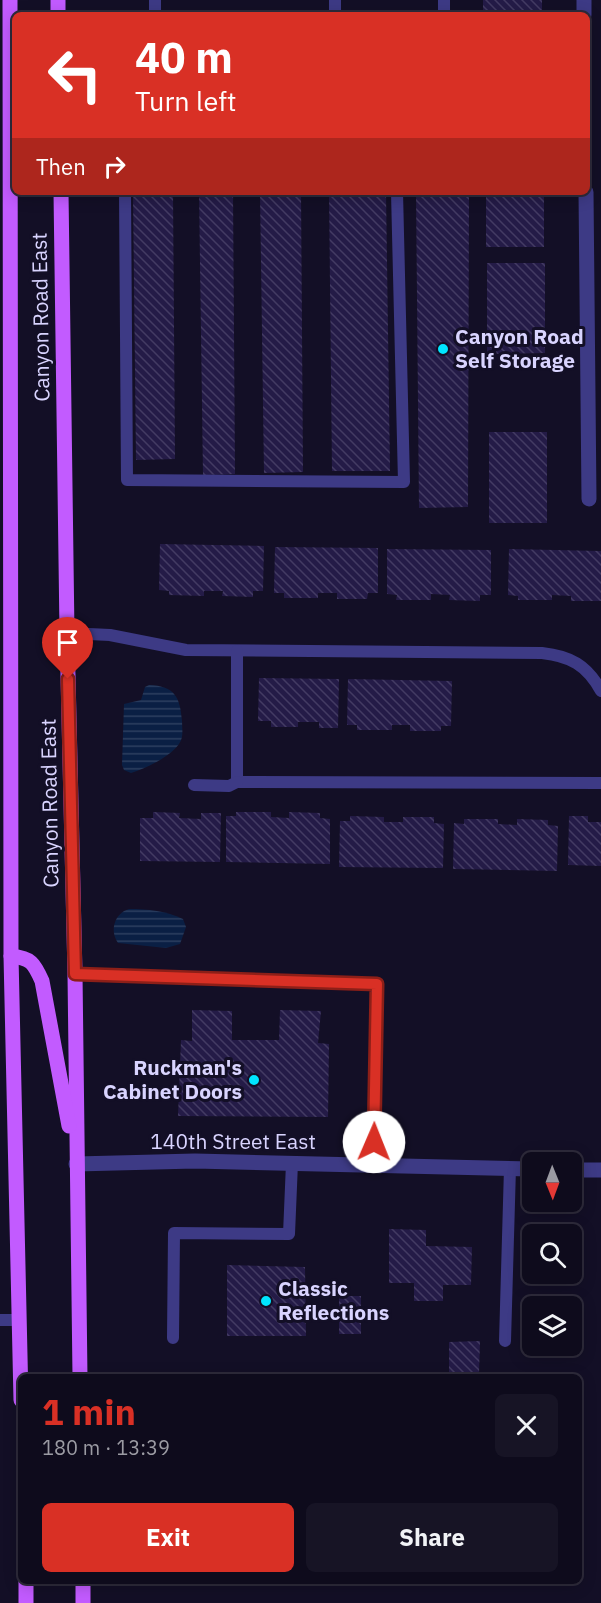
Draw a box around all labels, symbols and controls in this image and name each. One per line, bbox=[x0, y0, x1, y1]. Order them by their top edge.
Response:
text: 40 m bbox=[135, 30, 233, 85]
icon: left bbox=[36, 36, 114, 114]
text: Turn left bbox=[135, 83, 236, 118]
icon: right bbox=[98, 150, 131, 183]
text: Then bbox=[36, 152, 86, 181]
street label: Canyon Road East bbox=[25, 232, 55, 402]
place label: Canyon Road Self Storage bbox=[455, 322, 584, 374]
marker: Canyon Road Self Storage bbox=[436, 342, 450, 356]
pin bbox=[42, 617, 93, 679]
icon: arrive bbox=[51, 626, 84, 659]
street label: Canyon Road East bbox=[34, 718, 64, 888]
place label: Ruckman's Cabinet Doors bbox=[103, 1053, 242, 1105]
marker: Ruckman's Cabinet Doors bbox=[247, 1073, 261, 1087]
position arrow bbox=[342, 1110, 406, 1174]
street label: 140th Street East bbox=[150, 1127, 316, 1155]
north arrow bbox=[522, 1152, 582, 1212]
map controls bbox=[522, 1152, 582, 1356]
button: search bbox=[522, 1224, 582, 1284]
place label: Classic Reflections bbox=[278, 1274, 389, 1326]
marker: Classic Reflections bbox=[259, 1294, 273, 1308]
button: layers bbox=[522, 1296, 582, 1356]
text: 1 min bbox=[42, 1388, 136, 1435]
button: close bbox=[495, 1394, 558, 1457]
text: 180 m · 13:39 bbox=[42, 1434, 170, 1461]
button: Exit bbox=[42, 1503, 294, 1572]
button: Share bbox=[306, 1503, 558, 1572]

